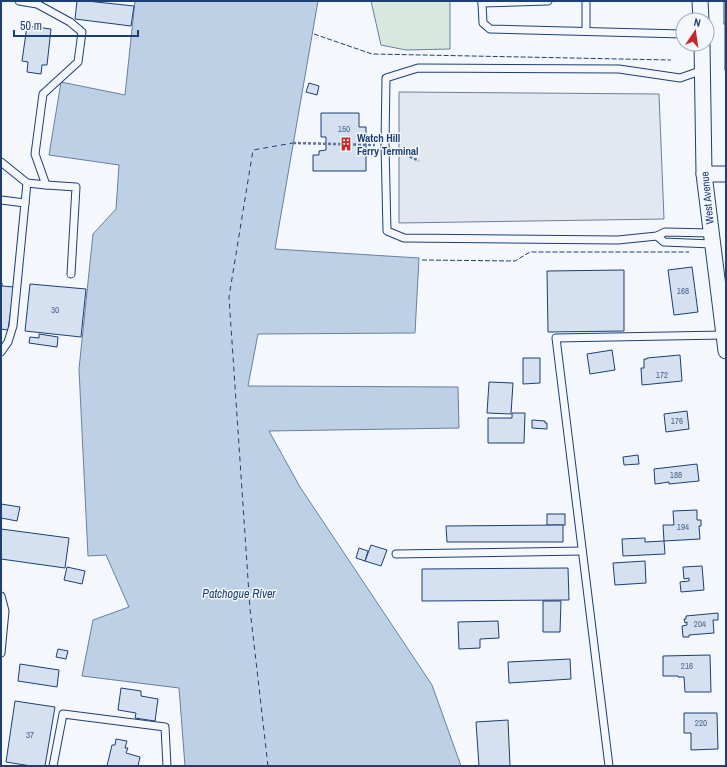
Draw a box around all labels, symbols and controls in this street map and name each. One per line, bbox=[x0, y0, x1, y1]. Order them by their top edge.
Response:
scale bar bbox=[14, 12, 138, 38]
north arrow bbox=[675, 12, 715, 52]
text: N bbox=[693, 15, 702, 30]
text: 50 m bbox=[20, 18, 42, 34]
house number: 150 bbox=[338, 123, 350, 135]
place label: Watch Hill Ferry Terminal bbox=[357, 131, 419, 158]
building icon: Watch Hill Ferry Terminal bbox=[338, 136, 354, 152]
street label: West Avenue bbox=[697, 171, 717, 225]
house number: 168 bbox=[677, 285, 689, 297]
house number: 30 bbox=[51, 304, 59, 316]
house number: 172 bbox=[656, 369, 668, 381]
house number: 176 bbox=[671, 415, 683, 427]
house number: 188 bbox=[670, 469, 682, 481]
house number: 194 bbox=[677, 521, 689, 533]
water label: Patchogue River bbox=[202, 586, 276, 602]
house number: 204 bbox=[694, 618, 706, 630]
house number: 216 bbox=[681, 660, 693, 672]
house number: 220 bbox=[695, 717, 707, 729]
house number: 37 bbox=[26, 729, 34, 741]

